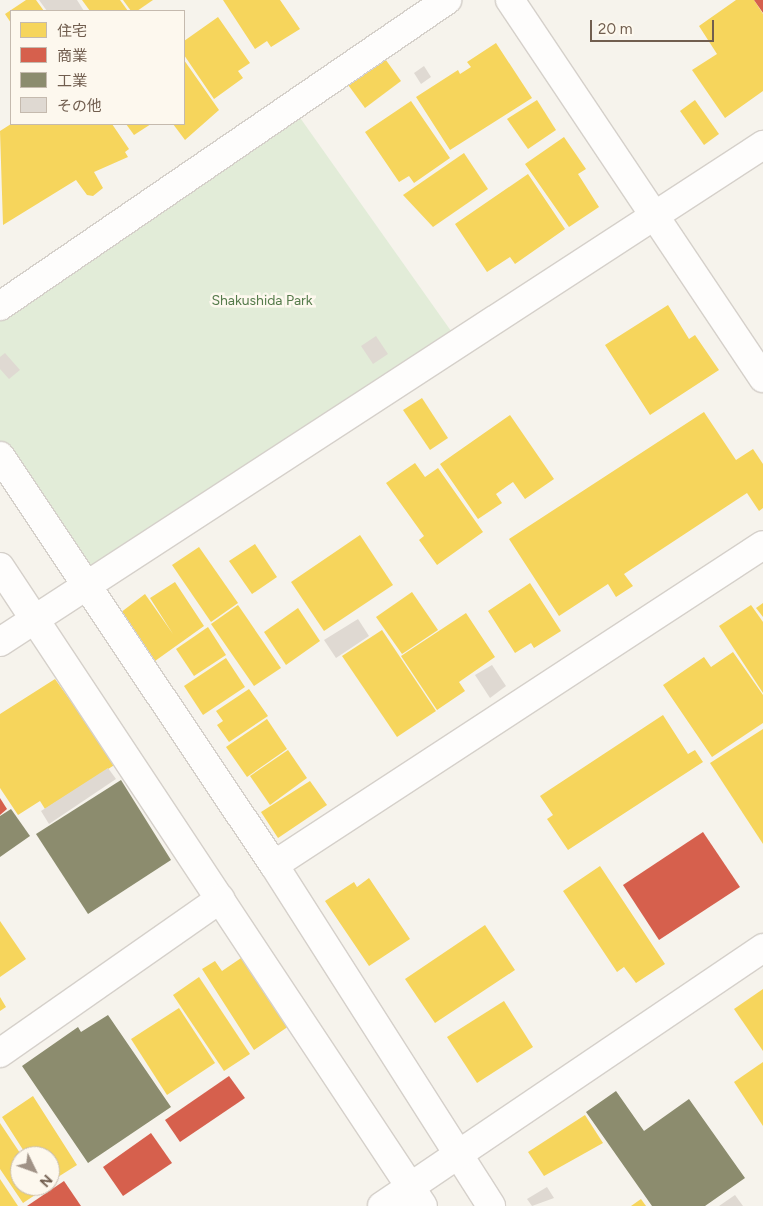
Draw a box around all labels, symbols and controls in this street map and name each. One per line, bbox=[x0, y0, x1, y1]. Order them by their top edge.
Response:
legend bbox=[10, 10, 185, 125]
scale bar bbox=[593, 10, 717, 42]
text: 20 m bbox=[598, 20, 632, 38]
text: 住宅 bbox=[57, 22, 87, 40]
text: 商業 bbox=[57, 47, 87, 65]
text: 工業 bbox=[57, 72, 87, 90]
text: その他 bbox=[57, 97, 102, 115]
park label: Shakushida Park bbox=[211, 293, 313, 309]
north arrow bbox=[10, 1146, 60, 1196]
text: N bbox=[36, 1171, 56, 1190]

